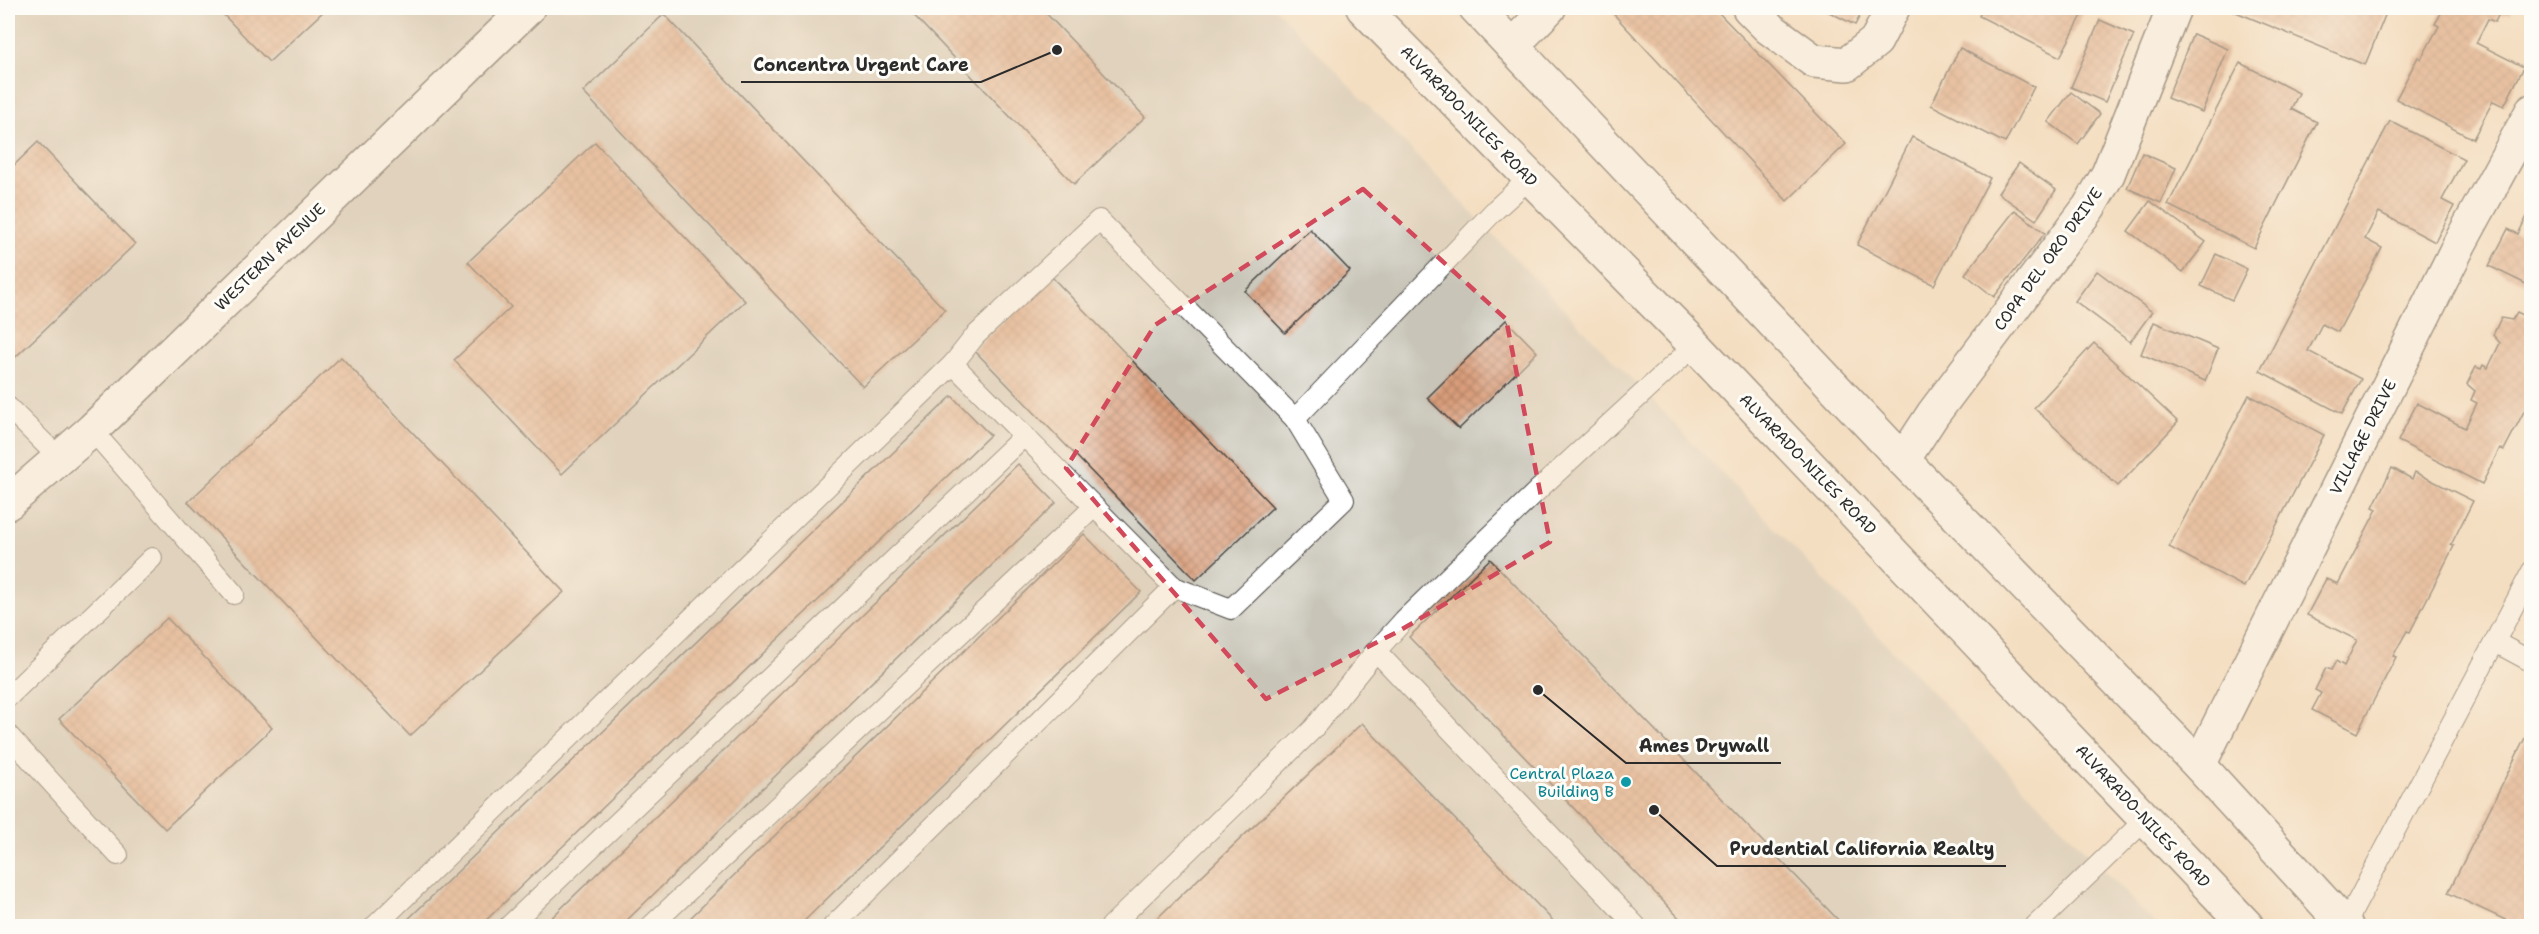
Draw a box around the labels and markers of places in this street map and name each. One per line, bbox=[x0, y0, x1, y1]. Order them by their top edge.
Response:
callout: Concentra Urgent Care bbox=[741, 46, 981, 82]
callout: Ames Drywall bbox=[1626, 727, 1781, 763]
place label: Central Plaza Building B bbox=[1509, 763, 1614, 802]
marker: Central Plaza Building B bbox=[1619, 775, 1633, 789]
callout: Prudential California Realty bbox=[1717, 830, 2006, 866]

